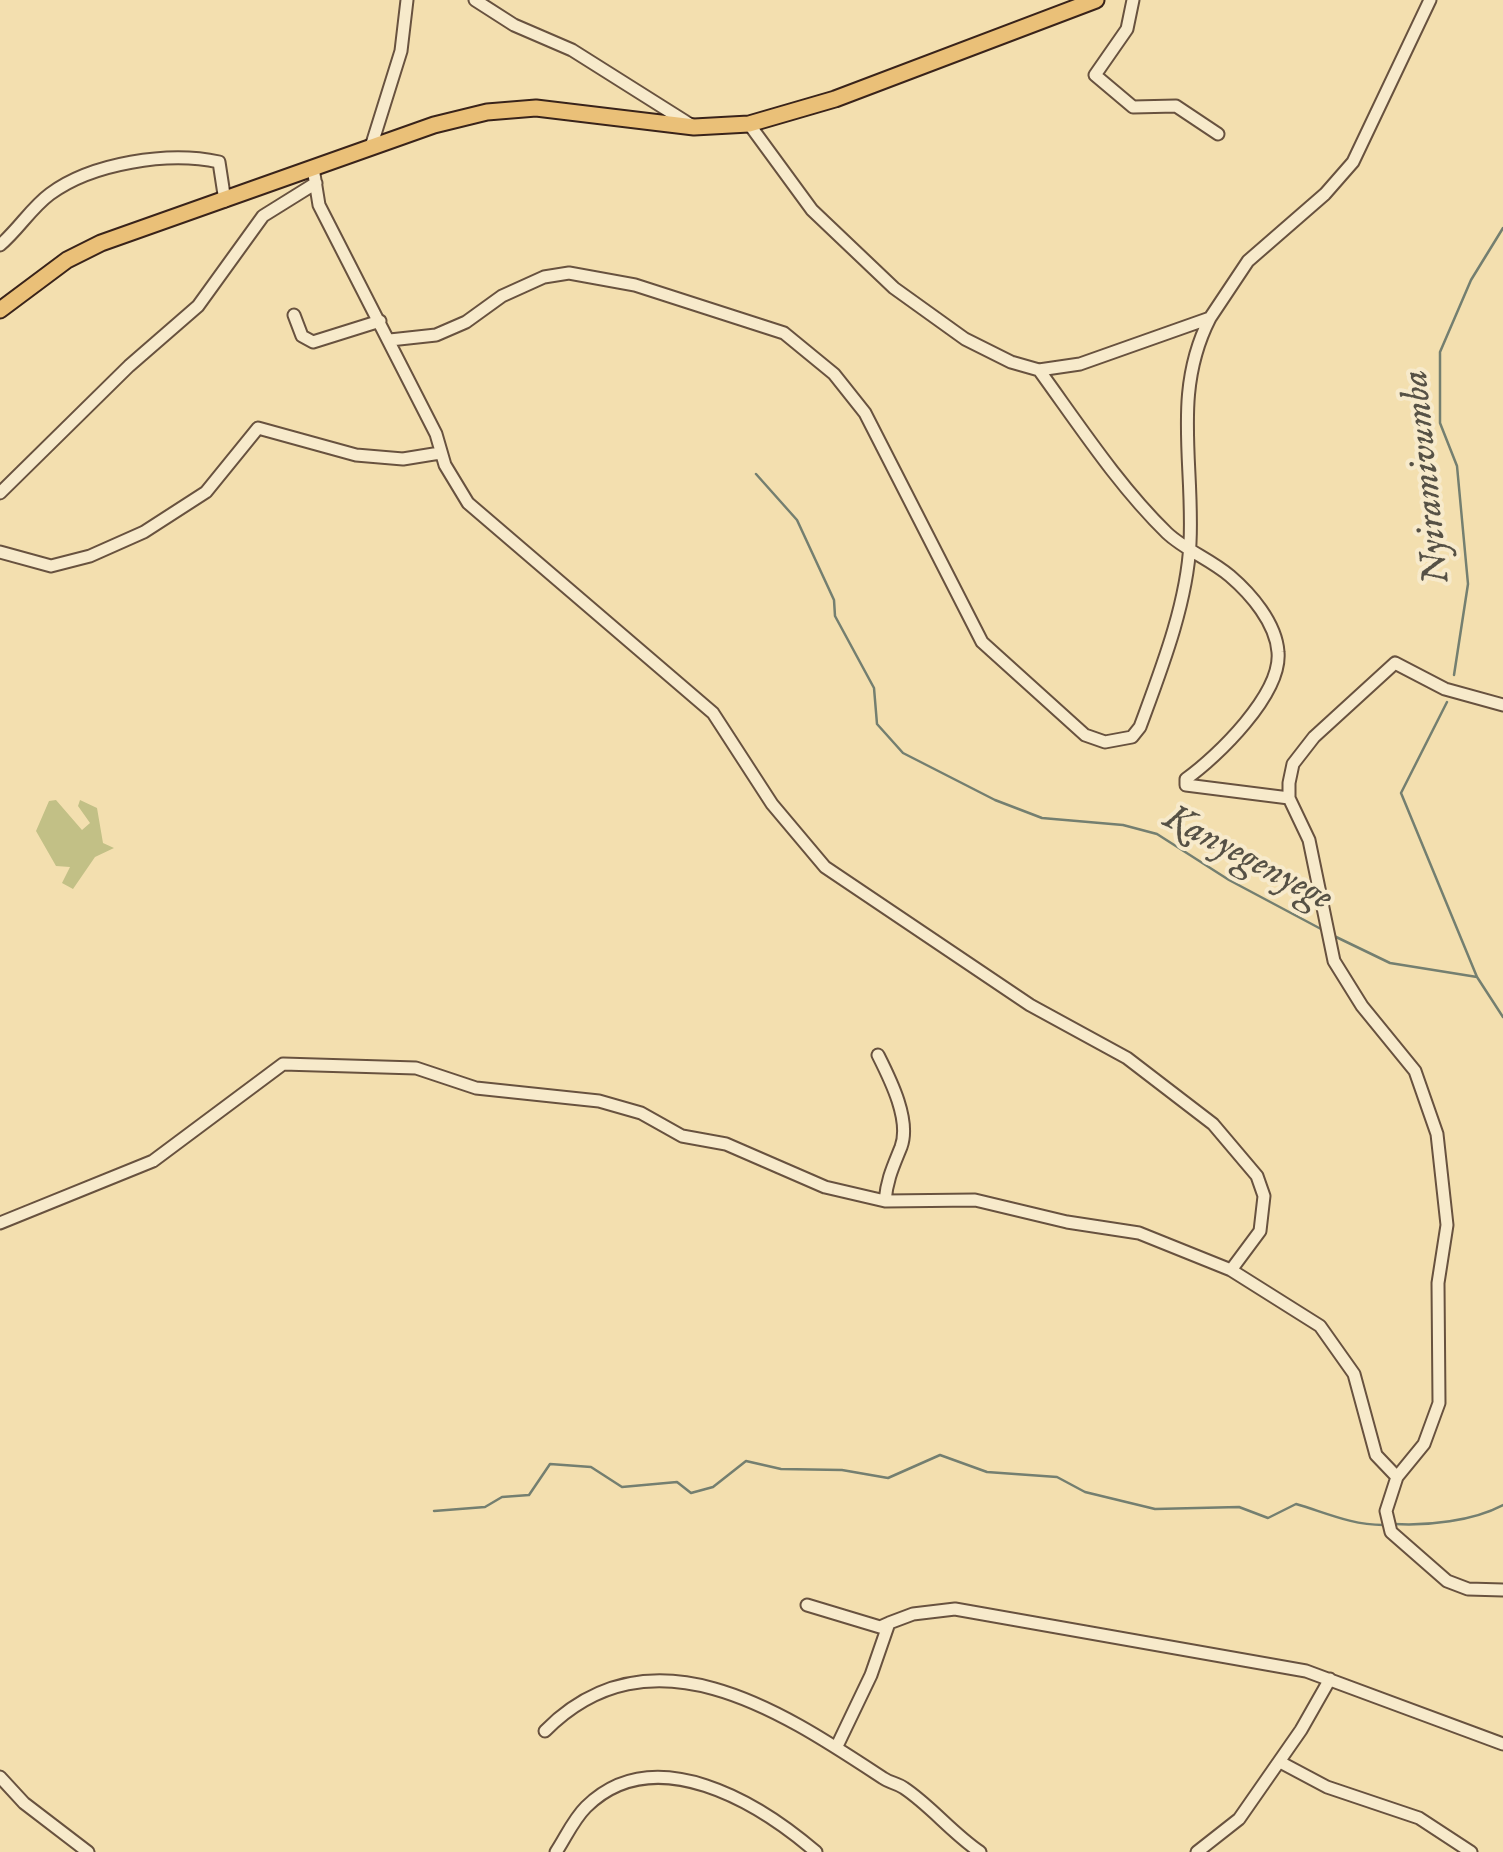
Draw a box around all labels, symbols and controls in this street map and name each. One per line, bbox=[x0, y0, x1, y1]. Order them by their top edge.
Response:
water label: Nyiramivumba bbox=[1395, 368, 1463, 586]
water label: Kanyegenyege bbox=[1155, 796, 1339, 924]

